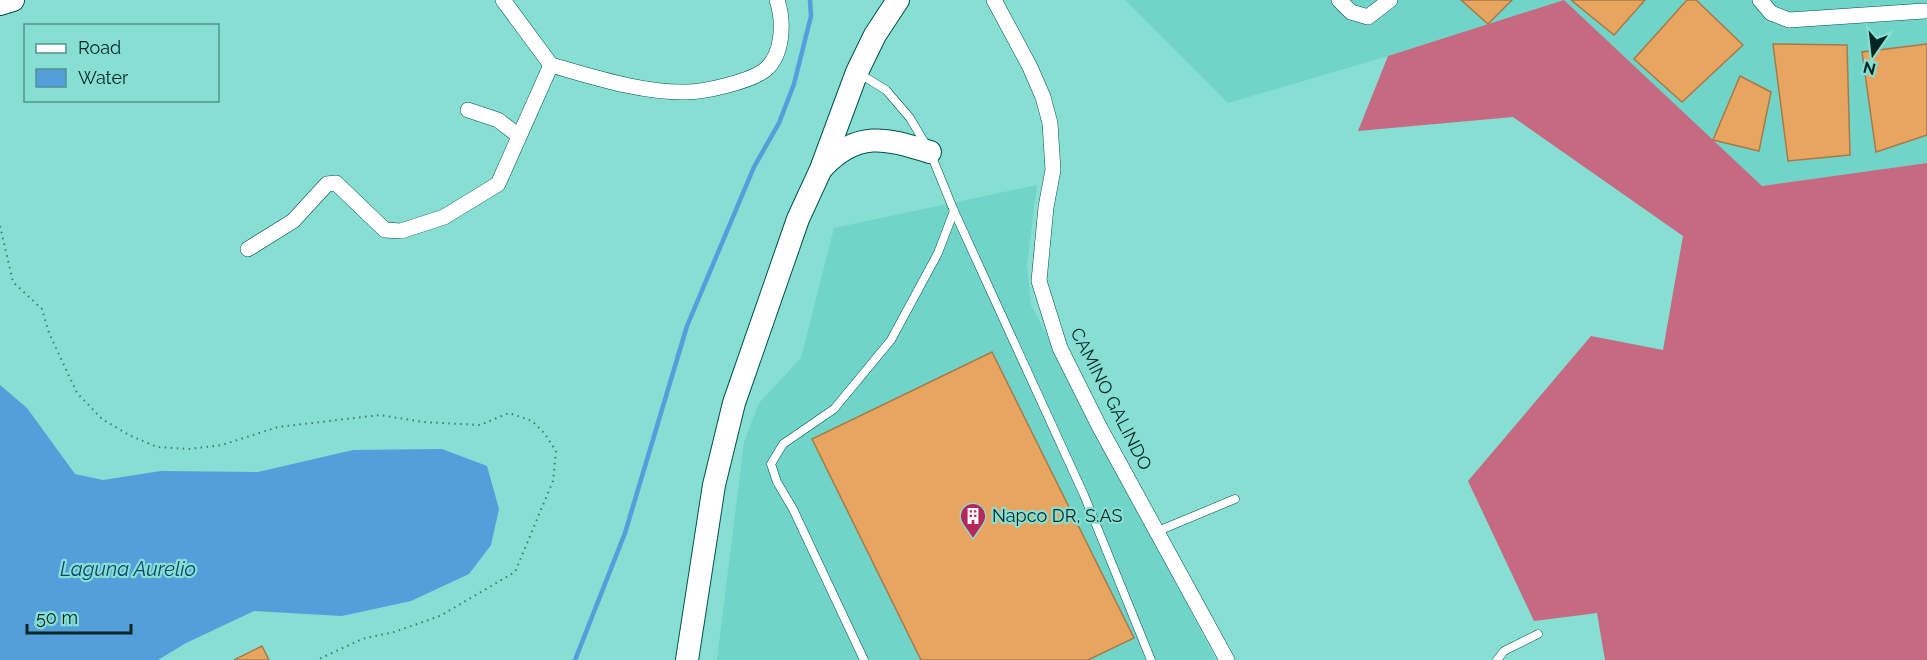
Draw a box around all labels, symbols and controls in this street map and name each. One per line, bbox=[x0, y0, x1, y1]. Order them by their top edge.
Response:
legend bbox=[24, 24, 219, 102]
north arrow bbox=[1843, 24, 1903, 84]
text: Road bbox=[78, 37, 121, 58]
text: N bbox=[1861, 57, 1878, 79]
text: Water bbox=[78, 67, 129, 88]
street label: CAMINO GALINDO bbox=[1066, 324, 1156, 473]
building icon: Napco DR, S.AS bbox=[958, 501, 988, 539]
place label: Napco DR, S.AS bbox=[992, 505, 1122, 526]
water label: Laguna Aurelio bbox=[60, 557, 196, 581]
scale bar bbox=[27, 597, 130, 635]
text: 50 m bbox=[36, 607, 78, 628]

